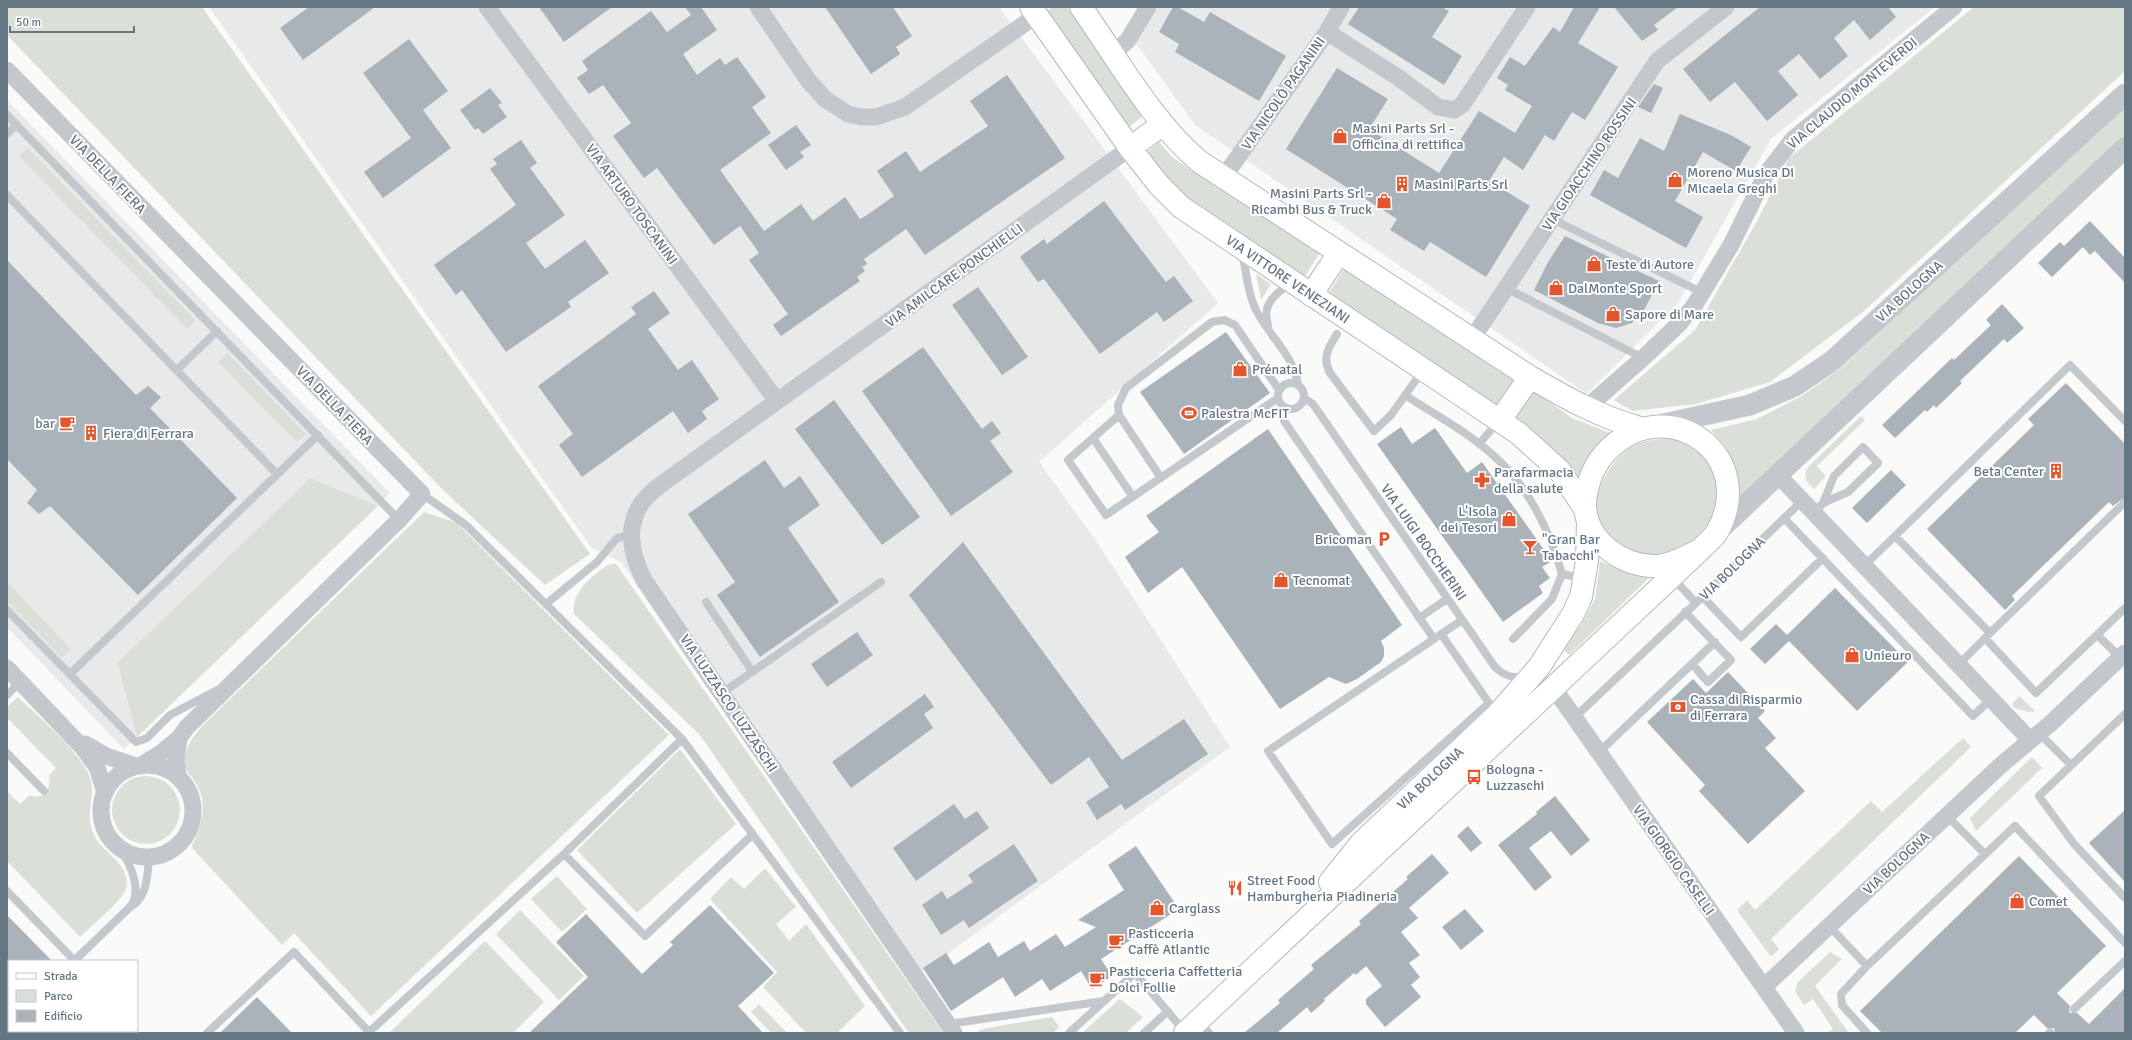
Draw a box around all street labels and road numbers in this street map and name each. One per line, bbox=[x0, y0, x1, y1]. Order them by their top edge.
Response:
street label: VIA NICOLÒ PAGANINI bbox=[1238, 33, 1329, 153]
street label: VIA CLAUDIO MONTEVERDI bbox=[1784, 34, 1921, 153]
street label: VIA GIOACCHINO ROSSINI bbox=[1538, 94, 1640, 234]
street label: VIA DELLA FIERA bbox=[66, 131, 150, 218]
street label: VIA ARTURO TOSCANINI bbox=[582, 141, 681, 268]
street label: VIA AMILCARE PONCHIELLI bbox=[882, 220, 1027, 331]
street label: VIA VITTORE VENEZIANI bbox=[1222, 232, 1353, 327]
street label: VIA BOLOGNA bbox=[1872, 256, 1947, 326]
street label: VIA DELLA FIERA bbox=[293, 362, 377, 449]
street label: VIA LUIGI BOCCHERINI bbox=[1377, 481, 1470, 604]
street label: VIA BOLOGNA bbox=[1696, 533, 1769, 604]
street label: VIA LUZZASCO LUZZASCHI bbox=[676, 631, 781, 775]
street label: VIA BOLOGNA bbox=[1394, 743, 1467, 813]
street label: VIA GIORGIO CASELLI bbox=[1629, 802, 1718, 919]
street label: VIA BOLOGNA bbox=[1860, 828, 1933, 898]

